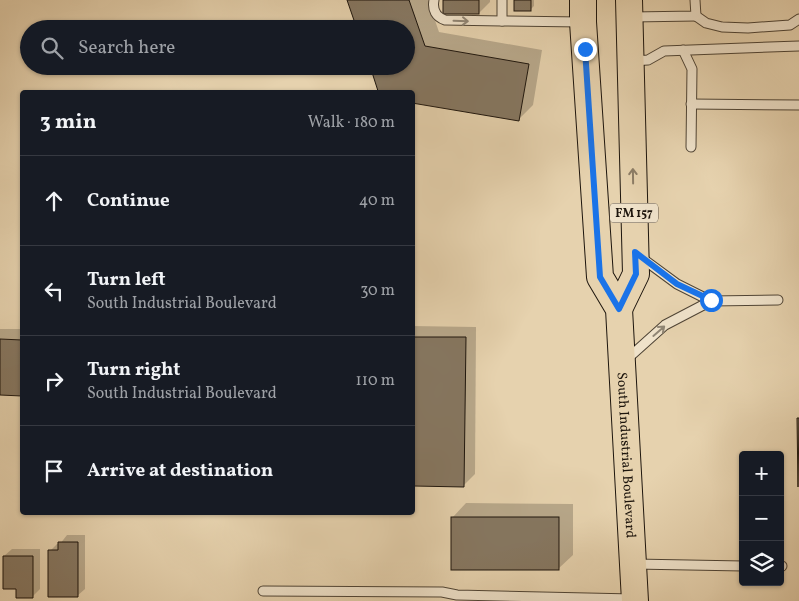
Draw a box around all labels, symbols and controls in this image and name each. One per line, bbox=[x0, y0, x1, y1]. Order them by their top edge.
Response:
one-way arrow bbox=[452, 16, 468, 25]
search box bbox=[20, 20, 415, 75]
icon: search bbox=[38, 34, 66, 62]
text: Search here bbox=[78, 35, 175, 61]
route end bbox=[574, 38, 597, 61]
text: 3 min bbox=[40, 108, 96, 137]
text: Walk · 180 m bbox=[308, 112, 395, 134]
one-way arrow bbox=[629, 169, 638, 185]
icon: ahead bbox=[40, 187, 68, 215]
text: Continue bbox=[87, 188, 170, 214]
text: 40 m bbox=[359, 190, 395, 212]
road number: FM 157 bbox=[610, 204, 658, 222]
text: Turn left bbox=[87, 267, 166, 293]
icon: left bbox=[40, 277, 68, 305]
text: 30 m bbox=[360, 280, 395, 302]
route start bbox=[700, 289, 723, 312]
text: South Industrial Boulevard bbox=[87, 293, 277, 315]
one-way arrow bbox=[652, 325, 665, 337]
text: Turn right bbox=[87, 357, 180, 383]
icon: right bbox=[40, 367, 68, 395]
text: 110 m bbox=[356, 370, 395, 392]
street label: South Industrial Boulevard bbox=[611, 372, 640, 539]
text: South Industrial Boulevard bbox=[87, 383, 277, 405]
map controls bbox=[739, 451, 784, 586]
button: + bbox=[739, 451, 784, 496]
icon: arrive bbox=[40, 457, 68, 485]
text: Arrive at destination bbox=[87, 458, 273, 484]
button: − bbox=[739, 496, 784, 541]
button: layers bbox=[739, 541, 784, 586]

